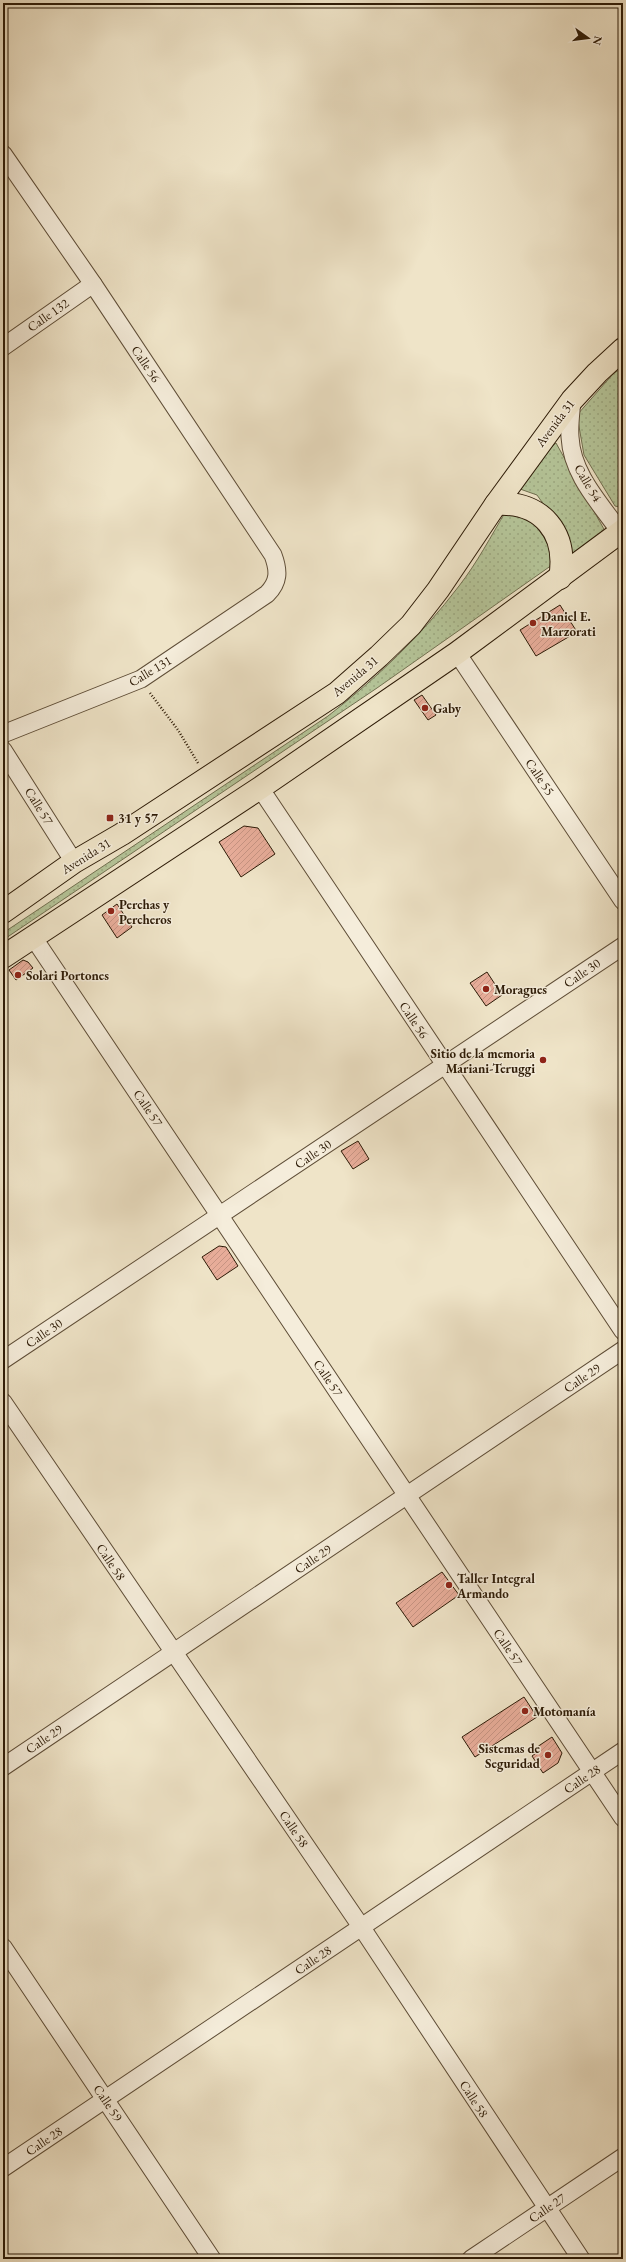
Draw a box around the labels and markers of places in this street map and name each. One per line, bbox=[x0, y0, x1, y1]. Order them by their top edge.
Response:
place label: Daniel E. Marzorati bbox=[541, 608, 596, 640]
marker: Daniel E. Marzorati bbox=[528, 618, 538, 628]
place label: Gaby bbox=[433, 700, 462, 717]
marker: Gaby bbox=[420, 703, 430, 713]
place label: 31 y 57 bbox=[118, 810, 158, 827]
marker: 31 y 57 bbox=[105, 813, 115, 823]
place label: Perchas y Percheros bbox=[119, 896, 172, 928]
marker: Perchas y Percheros bbox=[106, 906, 116, 916]
place label: Solari Portones bbox=[26, 967, 109, 984]
marker: Solari Portones bbox=[13, 970, 23, 980]
place label: Moragues bbox=[494, 981, 547, 998]
marker: Moragues bbox=[481, 984, 491, 994]
place label: Sitio de la memoria Mariani-Teruggi bbox=[431, 1045, 535, 1077]
marker: Sitio de la memoria Mariani-Teruggi bbox=[538, 1055, 548, 1065]
place label: Taller Integral Armando bbox=[456, 1570, 535, 1602]
marker: Taller Integral Armando bbox=[444, 1580, 454, 1590]
place label: Motomanía bbox=[533, 1703, 596, 1720]
marker: Motomanía bbox=[520, 1706, 530, 1716]
place label: Sistemas de Seguridad bbox=[478, 1740, 541, 1772]
marker: Sistemas de Seguridad bbox=[543, 1750, 553, 1760]

